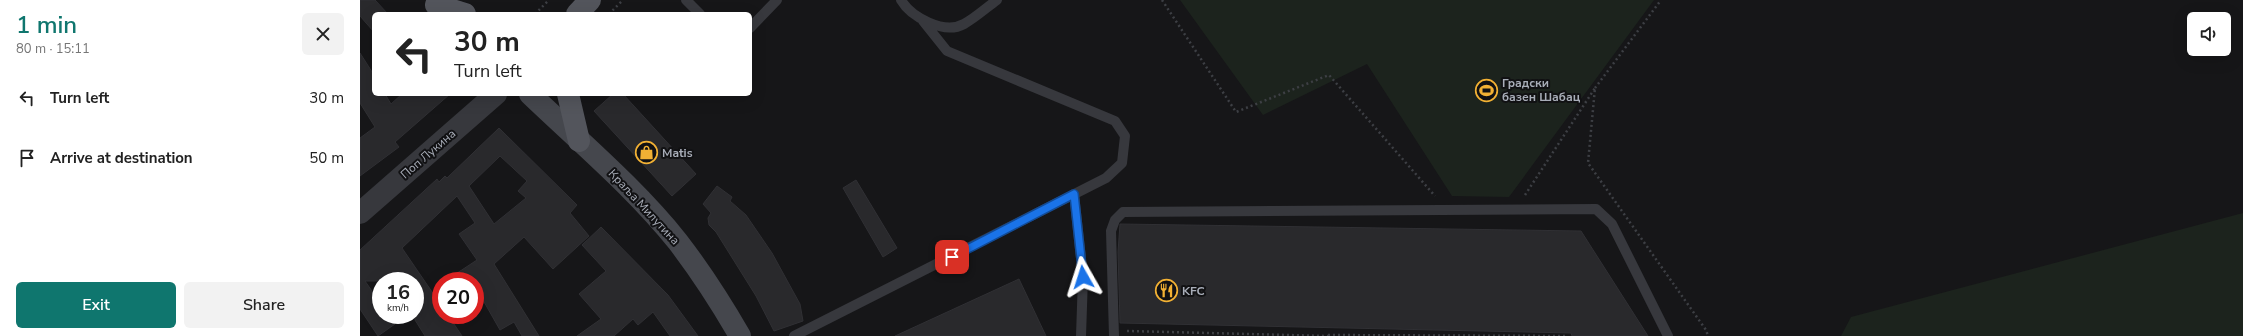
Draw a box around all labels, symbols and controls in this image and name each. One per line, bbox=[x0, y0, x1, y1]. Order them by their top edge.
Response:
text: 1 min bbox=[16, 9, 77, 41]
map controls bbox=[2187, 12, 2231, 56]
button: sound bbox=[2187, 12, 2231, 56]
button: close bbox=[302, 13, 344, 55]
text: 30 m bbox=[454, 23, 520, 61]
icon: left bbox=[388, 28, 440, 80]
text: 80 m · 15:11 bbox=[16, 40, 90, 58]
text: Turn left bbox=[454, 59, 522, 83]
place label: Градски базен Шабац bbox=[1502, 75, 1581, 105]
sports icon: Градски базен Шабац bbox=[1473, 77, 1499, 103]
icon: left bbox=[16, 87, 38, 109]
text: Turn left bbox=[50, 88, 109, 108]
text: 30 m bbox=[309, 88, 344, 108]
street label: Поп Лукина bbox=[397, 126, 459, 182]
shop icon: Matis bbox=[633, 140, 659, 166]
place label: Matis bbox=[662, 145, 693, 161]
icon: arrive bbox=[16, 147, 38, 169]
text: Arrive at destination bbox=[50, 148, 193, 168]
text: 50 m bbox=[309, 148, 344, 168]
street label: Краља Милутина bbox=[605, 166, 683, 248]
pin bbox=[935, 240, 969, 274]
icon: arrive bbox=[941, 246, 963, 268]
position arrow bbox=[1062, 256, 1104, 298]
speed limit sign: 20 bbox=[432, 272, 484, 324]
restaurant icon: KFC bbox=[1154, 278, 1180, 304]
text: 16 bbox=[386, 279, 410, 306]
button: Exit bbox=[16, 282, 176, 328]
button: Share bbox=[184, 282, 344, 328]
place label: KFC bbox=[1182, 283, 1205, 299]
text: km/h bbox=[387, 301, 409, 315]

